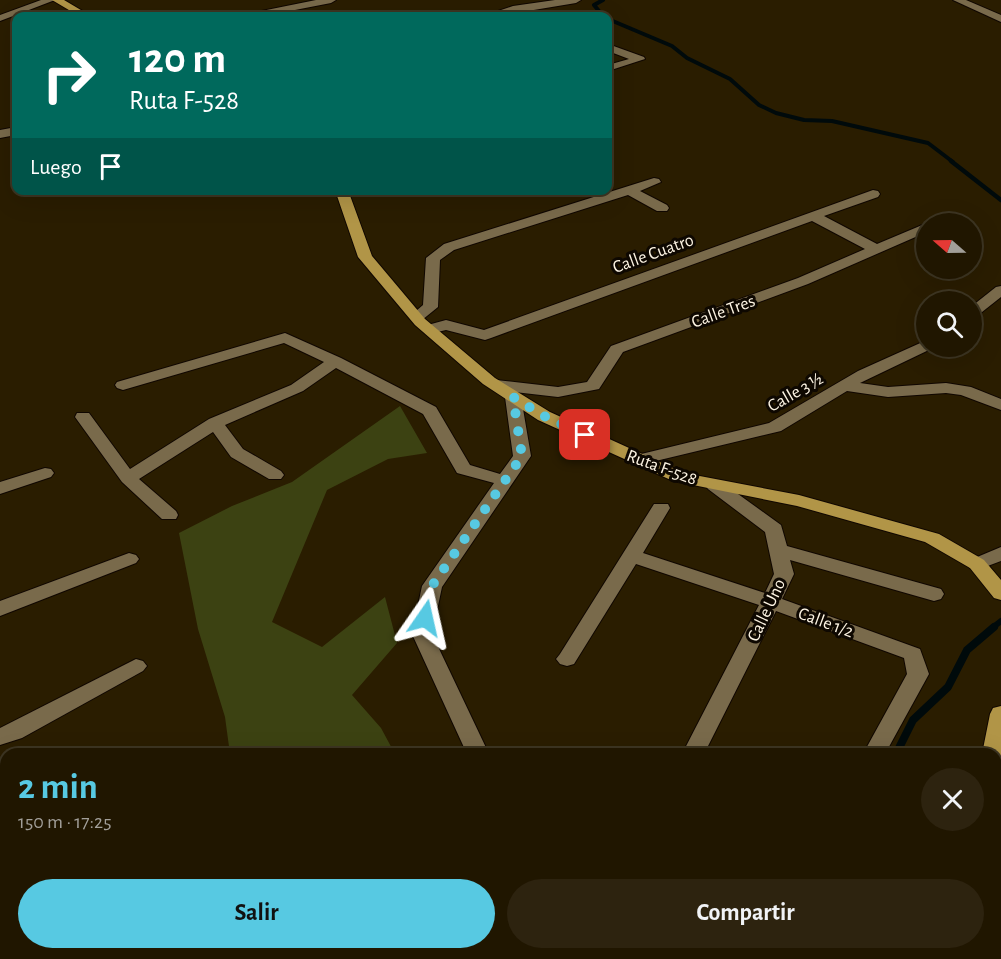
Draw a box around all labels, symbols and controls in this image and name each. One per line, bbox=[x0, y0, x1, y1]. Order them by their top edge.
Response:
icon: right bbox=[30, 36, 108, 114]
text: 120 m bbox=[129, 38, 226, 80]
text: Ruta F-528 bbox=[129, 87, 239, 114]
icon: arrive bbox=[94, 150, 127, 183]
text: Luego bbox=[30, 156, 82, 178]
north arrow bbox=[916, 213, 982, 279]
map controls bbox=[916, 213, 982, 357]
street label: Calle Cuatro bbox=[610, 231, 696, 277]
button: search bbox=[916, 291, 982, 357]
street label: Calle Tres bbox=[689, 292, 758, 332]
street label: Calle 3 ½ bbox=[765, 370, 826, 416]
pin bbox=[559, 409, 610, 460]
icon: arrive bbox=[568, 418, 601, 451]
street label: Ruta F-528 bbox=[624, 447, 699, 489]
street label: Calle Uno bbox=[745, 576, 789, 645]
position arrow bbox=[393, 586, 457, 650]
street label: Calle 1/2 bbox=[796, 605, 856, 641]
button: close bbox=[921, 768, 984, 831]
text: 2 min bbox=[18, 769, 98, 805]
text: 150 m · 17:25 bbox=[18, 812, 112, 832]
button: Salir bbox=[18, 879, 495, 948]
button: Compartir bbox=[507, 879, 984, 948]

